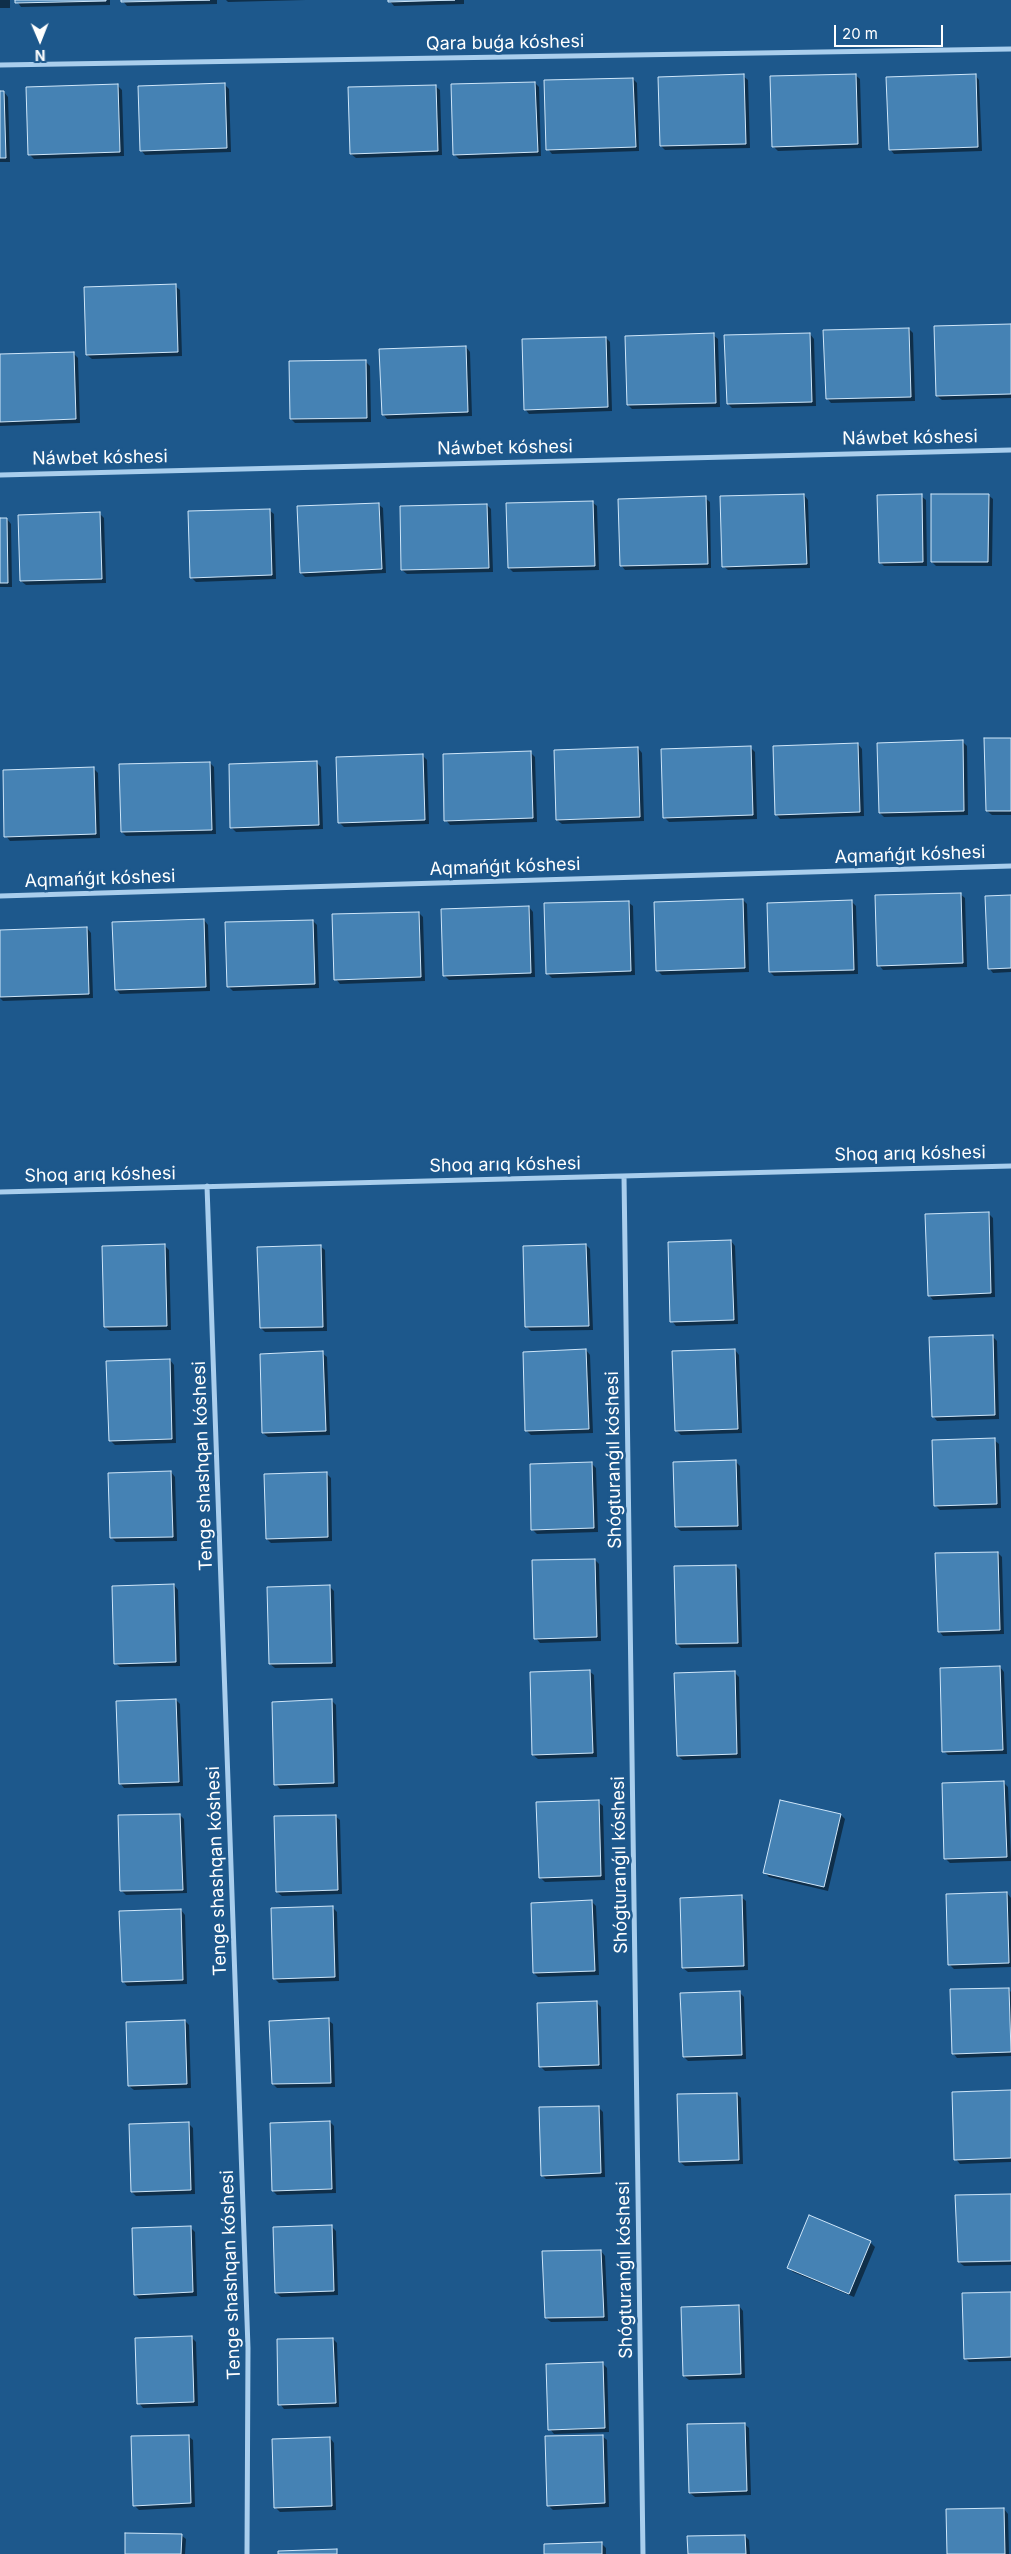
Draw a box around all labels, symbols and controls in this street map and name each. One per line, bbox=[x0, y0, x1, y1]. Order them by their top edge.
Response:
north arrow bbox=[15, 15, 65, 65]
scale bar bbox=[836, 15, 945, 47]
text: 20 m bbox=[842, 24, 878, 43]
street label: Qara buǵa kóshesi bbox=[426, 31, 584, 55]
text: N bbox=[35, 47, 46, 64]
street label: Náwbet kóshesi bbox=[842, 426, 978, 450]
street label: Náwbet kóshesi bbox=[437, 436, 573, 460]
street label: Náwbet kóshesi bbox=[32, 446, 168, 470]
street label: Aqmańǵıt kóshesi bbox=[834, 842, 986, 868]
street label: Aqmańǵıt kóshesi bbox=[429, 854, 581, 880]
street label: Aqmańǵıt kóshesi bbox=[24, 866, 176, 892]
street label: Shoq arıq kóshesi bbox=[834, 1142, 986, 1166]
street label: Shoq arıq kóshesi bbox=[429, 1153, 581, 1177]
street label: Shoq arıq kóshesi bbox=[24, 1163, 176, 1187]
street label: Tenge shashqan kóshesi bbox=[189, 1361, 217, 1571]
street label: Shógturanǵıl kóshesi bbox=[602, 1371, 626, 1549]
street label: Tenge shashqan kóshesi bbox=[203, 1766, 231, 1976]
street label: Shógturanǵıl kóshesi bbox=[608, 1776, 632, 1954]
street label: Tenge shashqan kóshesi bbox=[217, 2170, 245, 2380]
street label: Shógturanǵıl kóshesi bbox=[613, 2181, 637, 2359]

